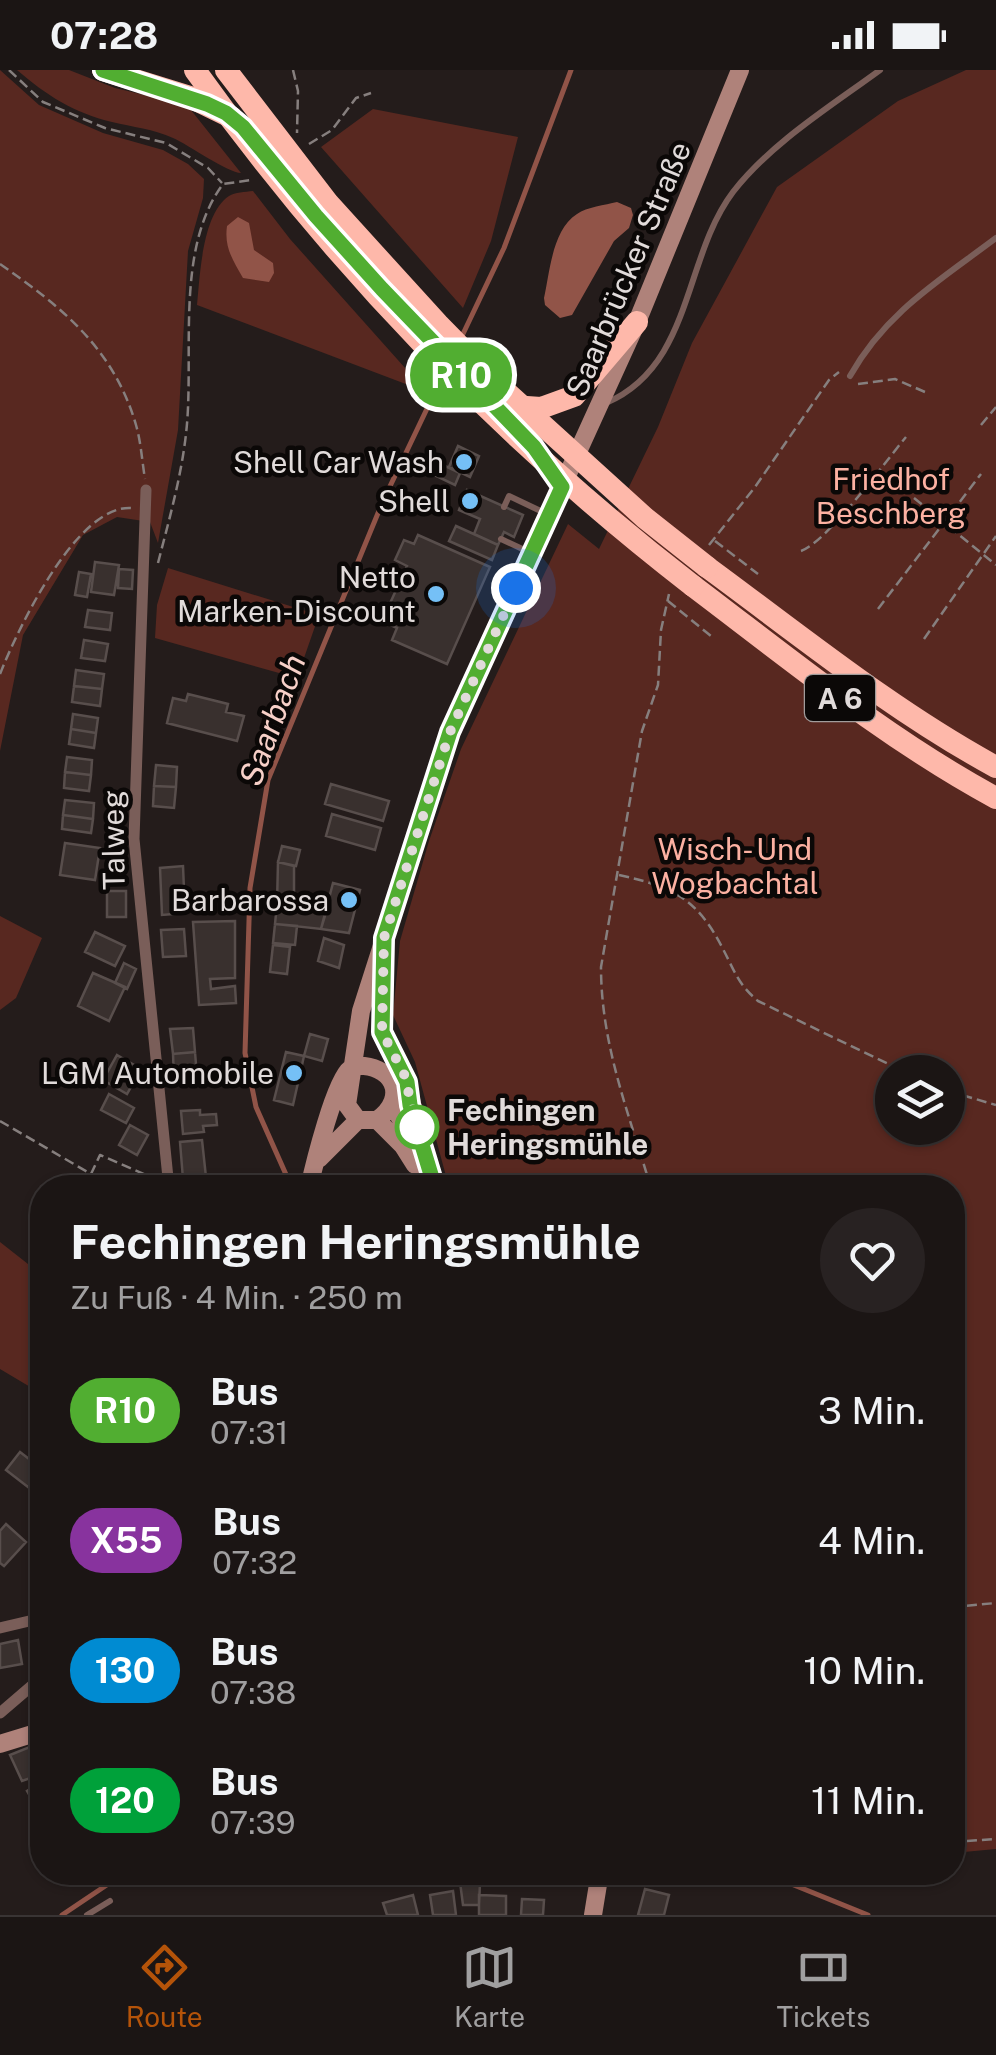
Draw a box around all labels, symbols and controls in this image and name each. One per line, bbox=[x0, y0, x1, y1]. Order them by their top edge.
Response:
text: 07:28 bbox=[50, 13, 158, 58]
street label: Saarbrücker Straße bbox=[558, 136, 698, 402]
line badge: R10 bbox=[404, 342, 518, 408]
text: R10 bbox=[430, 355, 492, 396]
place label: Shell Car Wash bbox=[233, 444, 444, 480]
marker: Shell Car Wash bbox=[453, 451, 475, 473]
park label: Friedhof Beschberg bbox=[816, 461, 966, 531]
place label: Shell bbox=[378, 483, 450, 519]
marker: Shell bbox=[459, 490, 481, 512]
place label: Netto Marken-Discount bbox=[177, 559, 416, 629]
your location bbox=[491, 563, 541, 613]
marker: Netto Marken-Discount bbox=[425, 583, 447, 605]
water label: Saarbach bbox=[231, 649, 313, 791]
road number: A 6 bbox=[805, 675, 875, 721]
street label: Talweg bbox=[94, 790, 132, 890]
park label: Wisch- Und Wogbachtal bbox=[651, 831, 819, 901]
place label: Barbarossa bbox=[171, 882, 329, 918]
marker: Barbarossa bbox=[338, 889, 360, 911]
place label: LGM Automobile bbox=[41, 1055, 274, 1091]
map controls bbox=[875, 1055, 965, 1145]
button: layers bbox=[875, 1055, 965, 1145]
marker: LGM Automobile bbox=[283, 1062, 305, 1084]
place label: Fechingen Heringsmühle bbox=[447, 1092, 648, 1162]
marker: Fechingen Heringsmühle bbox=[396, 1106, 438, 1148]
button: heart bbox=[820, 1208, 925, 1313]
text: Fechingen Heringsmühle bbox=[70, 1213, 641, 1270]
text: Zu Fuß · 4 Min. · 250 m bbox=[70, 1279, 403, 1316]
text: Bus bbox=[210, 1369, 279, 1414]
text: 3 Min. bbox=[818, 1388, 925, 1433]
text: R10 bbox=[94, 1390, 156, 1431]
text: 07:31 bbox=[210, 1414, 289, 1451]
text: Bus bbox=[212, 1499, 281, 1544]
text: 4 Min. bbox=[818, 1518, 925, 1563]
text: X55 bbox=[90, 1520, 162, 1561]
text: 07:32 bbox=[212, 1544, 297, 1581]
text: Bus bbox=[210, 1629, 279, 1674]
text: 10 Min. bbox=[803, 1648, 925, 1693]
text: 130 bbox=[95, 1650, 155, 1691]
text: 07:38 bbox=[210, 1674, 296, 1711]
text: Bus bbox=[210, 1759, 279, 1804]
text: 11 Min. bbox=[811, 1778, 925, 1823]
text: 120 bbox=[95, 1780, 155, 1821]
text: 07:39 bbox=[210, 1804, 295, 1841]
tab: Route bbox=[126, 1940, 203, 2033]
tab: Karte bbox=[454, 1940, 525, 2033]
tab: Tickets bbox=[776, 1940, 870, 2033]

